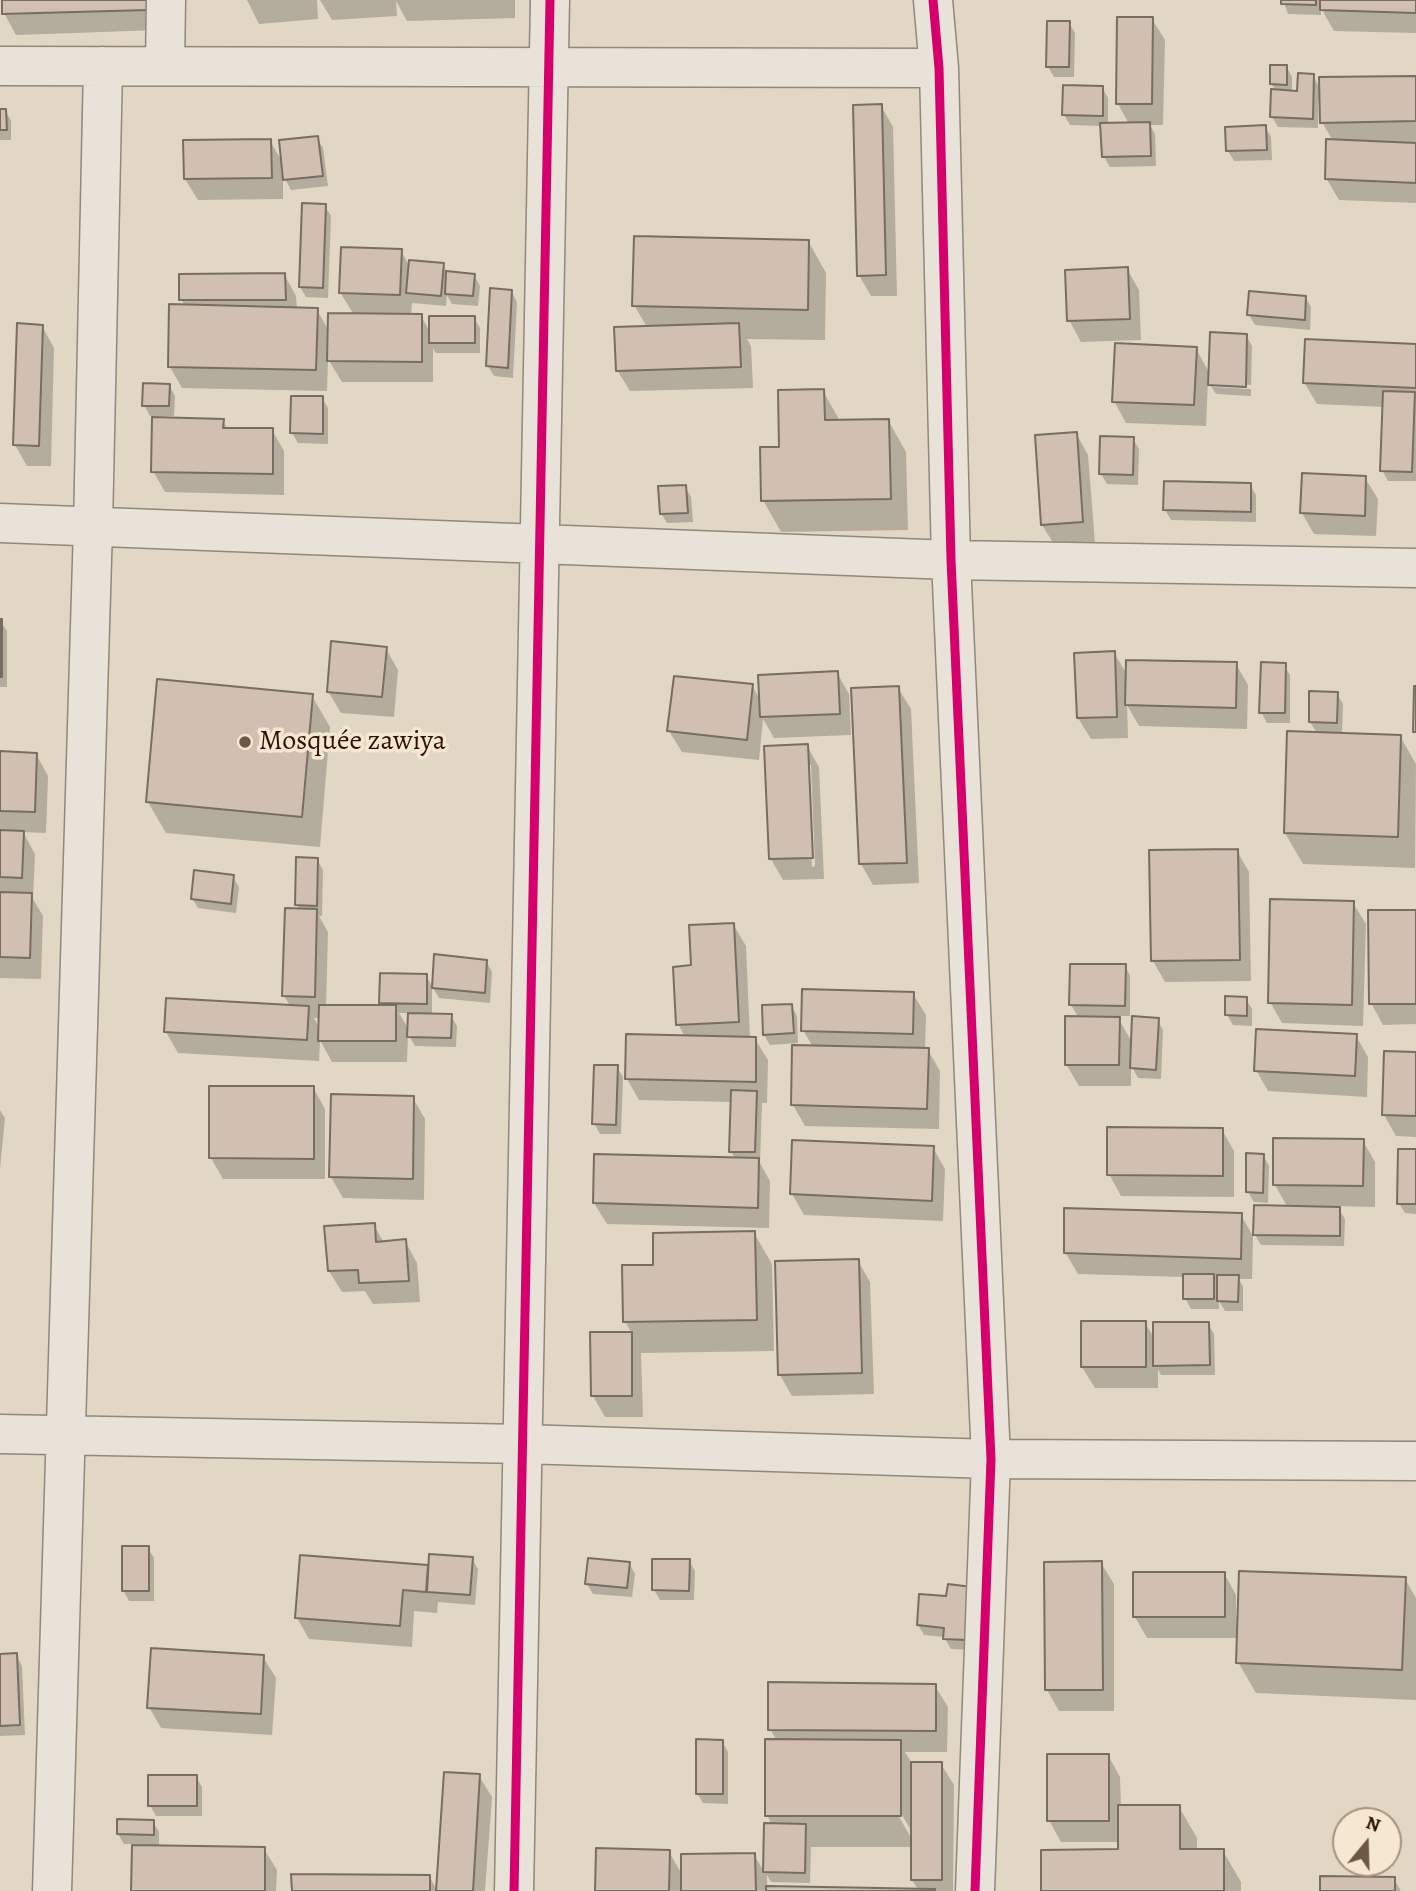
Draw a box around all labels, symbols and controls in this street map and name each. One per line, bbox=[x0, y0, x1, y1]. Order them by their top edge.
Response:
place label: Mosquée zawiya bbox=[259, 725, 446, 759]
marker: Mosquée zawiya bbox=[237, 734, 253, 750]
north arrow bbox=[1332, 1807, 1402, 1877]
text: N bbox=[1362, 1809, 1384, 1839]

